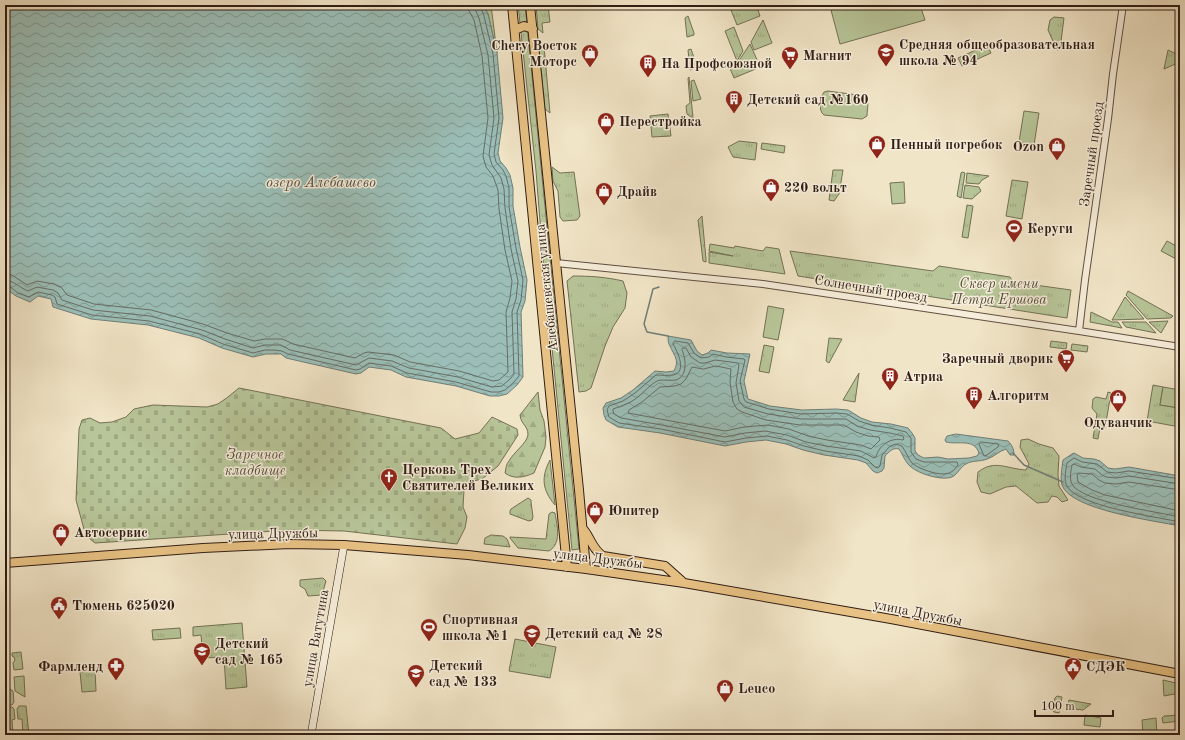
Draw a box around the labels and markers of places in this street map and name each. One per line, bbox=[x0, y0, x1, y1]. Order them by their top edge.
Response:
place label: Средняя общеобразовательная школа № 94 bbox=[899, 38, 1095, 68]
place label: Chery Восток Моторс bbox=[491, 39, 578, 69]
school or university icon: Средняя общеобразовательная школа № 94 bbox=[876, 42, 896, 67]
shop icon: Chery Восток Моторс bbox=[580, 43, 600, 68]
supermarket icon: Магнит bbox=[780, 45, 800, 70]
place label: Магнит bbox=[803, 49, 852, 63]
building icon: На Профсоюзной bbox=[638, 53, 658, 78]
place label: На Профсоюзной bbox=[661, 57, 772, 72]
building icon: Детский сад №160 bbox=[724, 89, 744, 114]
place label: Детский сад №160 bbox=[747, 93, 869, 107]
shop icon: Перестройка bbox=[596, 111, 616, 136]
place label: Перестройка bbox=[619, 115, 702, 129]
shop icon: Пенный погребок bbox=[867, 134, 887, 159]
shop icon: Ozon bbox=[1047, 136, 1067, 161]
place label: Пенный погребок bbox=[890, 138, 1003, 152]
place label: Ozon bbox=[1013, 140, 1044, 154]
shop icon: 220 вольт bbox=[761, 177, 781, 202]
shop icon: Драйв bbox=[594, 181, 614, 206]
place label: 220 вольт bbox=[784, 181, 847, 195]
place label: Драйв bbox=[617, 185, 657, 199]
sports icon: Керуги bbox=[1004, 218, 1024, 243]
place label: Керуги bbox=[1027, 222, 1073, 236]
supermarket icon: Заречный дворик bbox=[1056, 348, 1076, 373]
place label: Заречный дворик bbox=[942, 352, 1054, 366]
building icon: Атриа bbox=[880, 366, 900, 391]
place label: Атриа bbox=[903, 370, 943, 384]
building icon: Алгоритм bbox=[964, 385, 984, 410]
shop icon: Одуванчик bbox=[1108, 388, 1128, 413]
place label: Алгоритм bbox=[987, 389, 1049, 403]
place label: Одуванчик bbox=[1084, 416, 1153, 430]
place label: Церковь Трех Святителей Великих bbox=[402, 463, 534, 493]
church icon: Церковь Трех Святителей Великих bbox=[379, 467, 399, 492]
shop icon: Юпитер bbox=[585, 500, 605, 525]
place label: Юпитер bbox=[608, 504, 659, 518]
shop icon: Автосервис bbox=[51, 522, 71, 547]
place label: Автосервис bbox=[74, 526, 148, 540]
public building icon: Тюмень 625020 bbox=[49, 595, 69, 620]
place label: Тюмень 625020 bbox=[72, 599, 175, 613]
place label: Спортивная школа №1 bbox=[442, 613, 518, 643]
sports icon: Спортивная школа №1 bbox=[419, 617, 439, 642]
school or university icon: Детский сад № 28 bbox=[522, 623, 542, 648]
place label: Детский сад № 28 bbox=[545, 627, 663, 641]
place label: Детский сад № 165 bbox=[215, 637, 283, 667]
school or university icon: Детский сад № 165 bbox=[192, 641, 212, 666]
pharmacy icon: Фармленд bbox=[106, 656, 126, 681]
public building icon: СДЭК bbox=[1063, 656, 1083, 681]
place label: Детский сад № 133 bbox=[429, 659, 497, 689]
place label: Фармленд bbox=[38, 660, 103, 674]
place label: СДЭК bbox=[1086, 660, 1126, 674]
school or university icon: Детский сад № 133 bbox=[406, 663, 426, 688]
shop icon: Leuco bbox=[715, 678, 735, 703]
place label: Leuco bbox=[738, 682, 775, 696]

